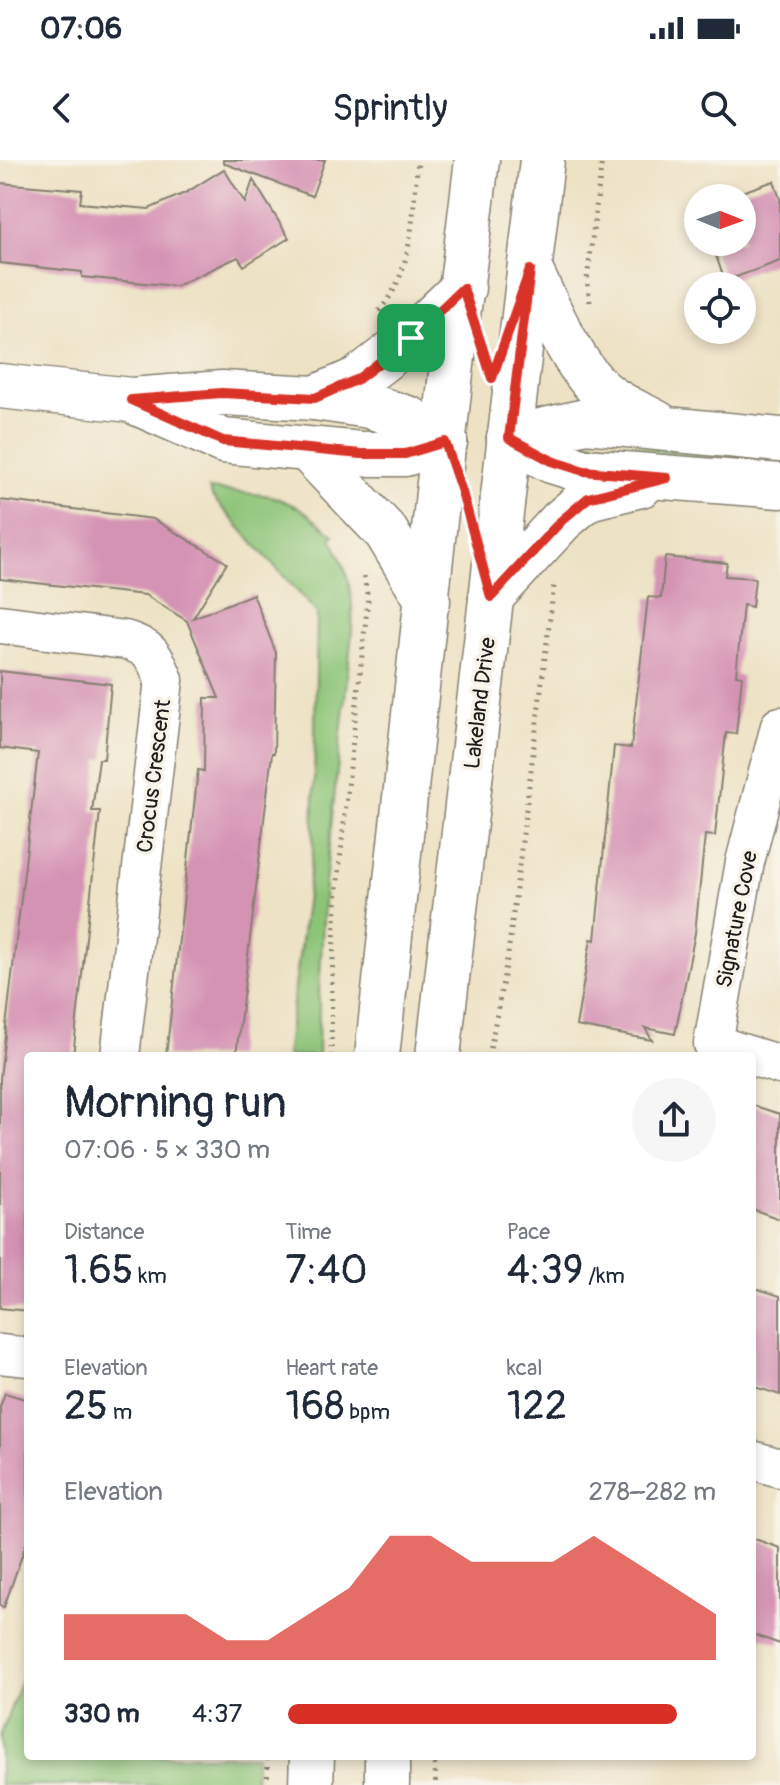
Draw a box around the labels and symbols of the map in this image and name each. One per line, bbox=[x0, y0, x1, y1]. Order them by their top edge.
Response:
north arrow bbox=[684, 184, 756, 256]
pin bbox=[377, 304, 445, 372]
street label: Lakeland Drive bbox=[458, 636, 502, 771]
street label: Crocus Crescent bbox=[131, 698, 177, 854]
street label: Signature Cove bbox=[710, 848, 764, 990]

